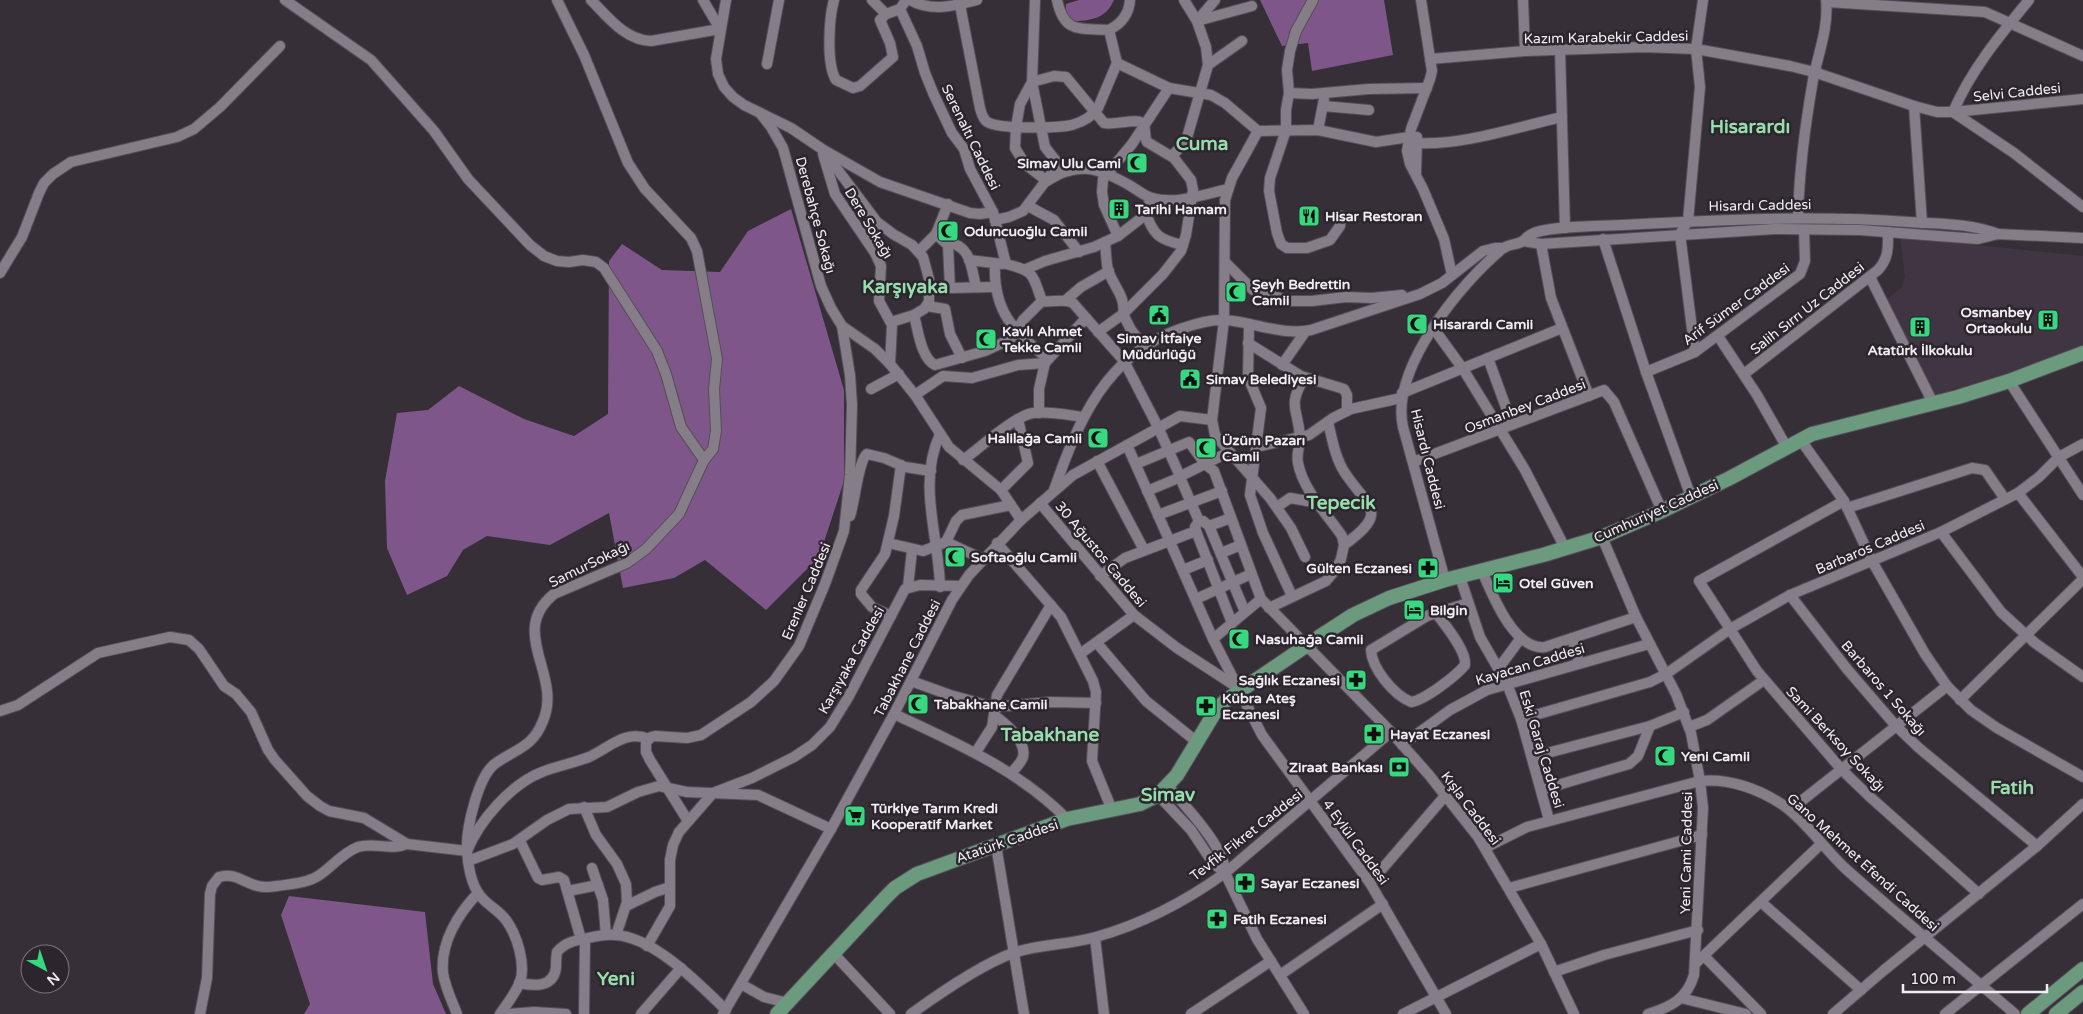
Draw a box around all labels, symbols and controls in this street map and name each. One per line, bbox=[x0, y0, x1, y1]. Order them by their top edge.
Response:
street label: Kazım Karabekir Caddesi bbox=[1523, 28, 1689, 47]
street label: Selvi Caddesi bbox=[1972, 79, 2062, 106]
street label: Serenaltı Caddesi bbox=[938, 82, 1003, 193]
district label: Hisarardı bbox=[1710, 116, 1790, 138]
district label: Cuma bbox=[1176, 133, 1228, 155]
mosque icon: Simav Ulu Cami bbox=[1125, 151, 1149, 175]
street label: Derebahçe Sokağı bbox=[792, 155, 839, 275]
place label: Simav Ulu Cami bbox=[1017, 155, 1121, 172]
street label: Dere Sokağı bbox=[841, 185, 896, 262]
street label: Hisardı Caddesi bbox=[1708, 196, 1812, 215]
building icon: Tarihi Hamam bbox=[1107, 197, 1131, 221]
place label: Tarihi Hamam bbox=[1134, 201, 1227, 218]
restaurant icon: Hisar Restoran bbox=[1297, 204, 1321, 228]
place label: Hisar Restoran bbox=[1325, 208, 1423, 225]
mosque icon: Oduncuoğlu Camii bbox=[936, 219, 960, 243]
place label: Oduncuoğlu Camii bbox=[964, 223, 1087, 240]
street label: Salih Sırrı Uz Caddesi bbox=[1747, 259, 1868, 358]
street label: Arif Sümer Caddesi bbox=[1679, 260, 1793, 349]
district label: Karşıyaka bbox=[862, 276, 948, 299]
place label: Şeyh Bedrettin Camii bbox=[1252, 276, 1350, 309]
mosque icon: Şeyh Bedrettin Camii bbox=[1224, 280, 1248, 304]
public building icon: Simav İtfaiye Müdürlüğü bbox=[1147, 303, 1171, 327]
place label: Osmanbey Ortaokulu bbox=[1961, 304, 2032, 337]
building icon: Osmanbey Ortaokulu bbox=[2036, 308, 2060, 332]
mosque icon: Hisarardı Camii bbox=[1405, 312, 1429, 336]
building icon: Atatürk İlkokulu bbox=[1908, 315, 1932, 339]
place label: Hisarardı Camii bbox=[1433, 316, 1533, 333]
place label: Kavlı Ahmet Tekke Camii bbox=[1001, 323, 1083, 356]
mosque icon: Kavlı Ahmet Tekke Camii bbox=[974, 327, 998, 351]
place label: Simav İtfaiye Müdürlüğü bbox=[1117, 330, 1201, 363]
place label: Atatürk İlkokulu bbox=[1867, 342, 1973, 359]
public building icon: Simav Belediyesi bbox=[1178, 367, 1202, 391]
place label: Simav Belediyesi bbox=[1206, 371, 1316, 388]
street label: Osmanbey Caddesi bbox=[1462, 376, 1588, 437]
street label: Hisardı Caddesi bbox=[1407, 407, 1448, 511]
mosque icon: Halilağa Camii bbox=[1086, 426, 1110, 450]
place label: Halilağa Camii bbox=[987, 430, 1082, 447]
place label: Üzüm Pazarı Camii bbox=[1222, 432, 1305, 465]
mosque icon: Üzüm Pazarı Camii bbox=[1194, 436, 1218, 460]
street label: Cumhuriyet Caddesi bbox=[1591, 476, 1721, 547]
district label: Tepecik bbox=[1305, 492, 1376, 515]
street label: 30 Ağustos Caddesi bbox=[1051, 498, 1150, 611]
street label: Barbaros Caddesi bbox=[1813, 517, 1927, 578]
street label: SamurSokağı bbox=[546, 538, 632, 591]
street label: Erenler Caddesi bbox=[778, 540, 835, 642]
mosque icon: Softaoğlu Camii bbox=[943, 545, 967, 569]
place label: Softaoğlu Camii bbox=[971, 549, 1077, 566]
pharmacy icon: Gülten Eczanesi bbox=[1416, 556, 1440, 580]
place label: Gülten Eczanesi bbox=[1306, 560, 1412, 577]
hotel icon: Otel Güven bbox=[1491, 571, 1515, 595]
place label: Otel Güven bbox=[1519, 575, 1594, 592]
street label: Tabakhane Caddesi bbox=[870, 597, 944, 720]
hotel icon: Bilgin bbox=[1402, 598, 1426, 622]
place label: Bilgin bbox=[1430, 602, 1467, 619]
street label: Karşıyaka Caddesi bbox=[815, 603, 888, 717]
mosque icon: Nasuhağa Camii bbox=[1227, 627, 1251, 651]
place label: Nasuhağa Camii bbox=[1255, 631, 1364, 648]
street label: Barbaros 1 Sokağı bbox=[1838, 637, 1930, 740]
street label: Kayacan Caddesi bbox=[1473, 640, 1587, 689]
pharmacy icon: Sağlık Eczanesi bbox=[1344, 668, 1368, 692]
place label: Sağlık Eczanesi bbox=[1239, 672, 1340, 689]
street label: Sami Berksoy Sokağı bbox=[1782, 683, 1889, 796]
street label: Eski Garaj Caddesi bbox=[1515, 688, 1568, 810]
place label: Kübra Ateş Eczanesi bbox=[1222, 690, 1296, 723]
mosque icon: Tabakhane Camii bbox=[906, 692, 930, 716]
pharmacy icon: Kübra Ateş Eczanesi bbox=[1194, 694, 1218, 718]
place label: Tabakhane Camii bbox=[933, 696, 1048, 713]
pharmacy icon: Hayat Eczanesi bbox=[1362, 722, 1386, 746]
district label: Tabakhane bbox=[1000, 724, 1099, 746]
place label: Hayat Eczanesi bbox=[1390, 726, 1490, 743]
mosque icon: Yeni Camii bbox=[1653, 744, 1677, 768]
place label: Yeni Camii bbox=[1681, 748, 1750, 765]
bank icon: Ziraat Bankası bbox=[1387, 755, 1411, 779]
place label: Ziraat Bankası bbox=[1289, 759, 1383, 776]
street label: Kışla Caddesi bbox=[1437, 768, 1504, 849]
district label: Fatih bbox=[1990, 777, 2034, 799]
district label: Simav bbox=[1141, 784, 1195, 806]
street label: Tevfik Fikret Caddesi bbox=[1187, 786, 1306, 885]
street label: Gano Mehmet Efendi Caddesi bbox=[1783, 790, 1942, 935]
street label: Yeni Cami Caddesi bbox=[1677, 792, 1696, 914]
street label: 4 Eylül Caddesi bbox=[1319, 796, 1392, 888]
place label: Türkiye Tarım Kredi Kooperatif Market bbox=[870, 800, 998, 833]
supermarket icon: Türkiye Tarım Kredi Kooperatif Market bbox=[843, 804, 867, 828]
street label: Atatürk Caddesi bbox=[954, 816, 1061, 867]
pharmacy icon: Sayar Eczanesi bbox=[1233, 871, 1257, 895]
place label: Sayar Eczanesi bbox=[1261, 875, 1359, 892]
pharmacy icon: Fatih Eczanesi bbox=[1205, 907, 1229, 931]
place label: Fatih Eczanesi bbox=[1233, 911, 1327, 928]
north arrow bbox=[20, 944, 70, 994]
scale bar bbox=[1903, 962, 2047, 994]
text: N bbox=[43, 968, 63, 989]
district label: Yeni bbox=[597, 968, 635, 990]
text: 100 m bbox=[1910, 970, 1956, 988]

